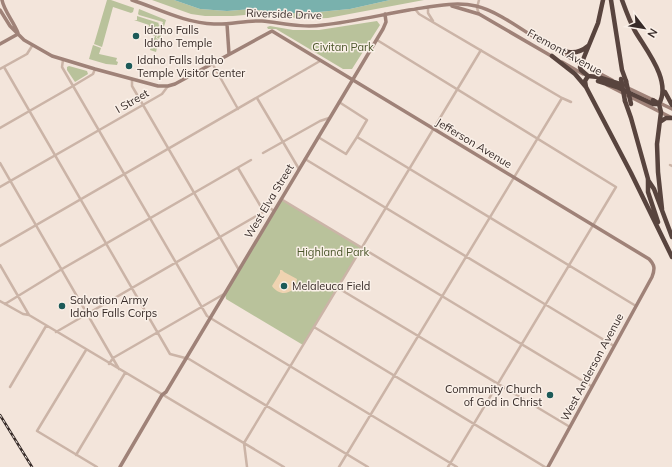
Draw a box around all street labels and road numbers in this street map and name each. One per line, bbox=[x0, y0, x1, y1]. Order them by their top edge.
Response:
street label: Riverside Drive bbox=[246, 6, 322, 22]
street label: Fremont Avenue bbox=[525, 26, 605, 78]
street label: I Street bbox=[113, 86, 151, 116]
street label: Jefferson Avenue bbox=[434, 115, 514, 171]
street label: West Elva Street bbox=[241, 161, 297, 241]
street label: West Anderson Avenue bbox=[558, 311, 626, 423]

